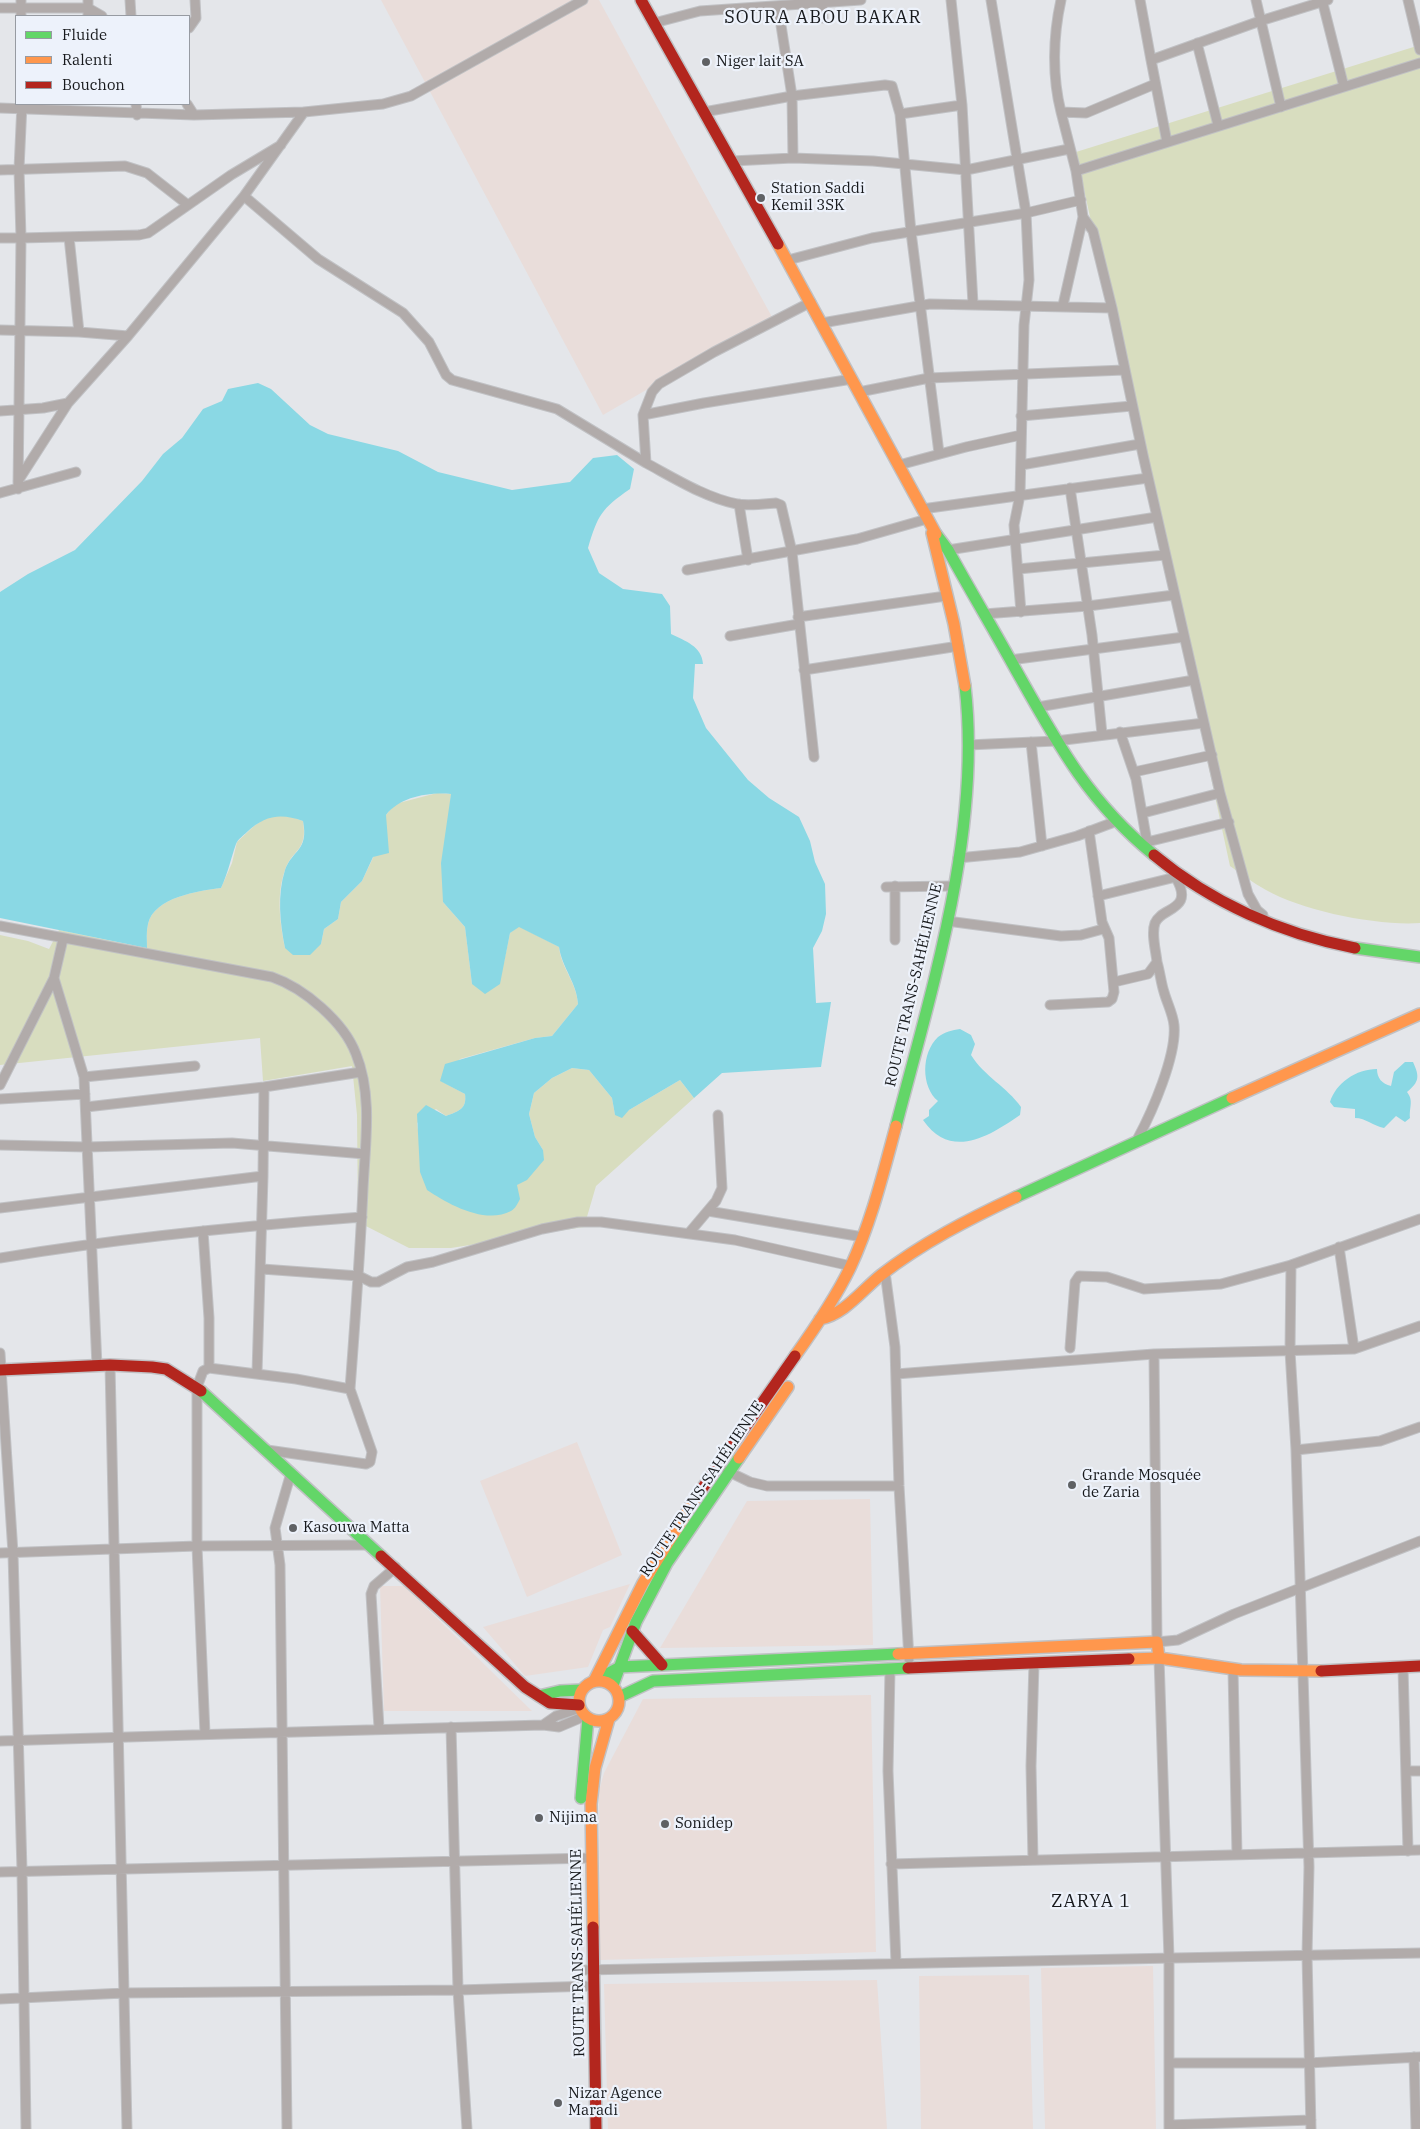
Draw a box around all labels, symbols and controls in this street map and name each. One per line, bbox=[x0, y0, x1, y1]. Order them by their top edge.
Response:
district label: SOURA ABOU BAKAR bbox=[722, 7, 924, 29]
legend bbox=[15, 15, 190, 105]
text: Fluide bbox=[62, 25, 107, 44]
text: Ralenti bbox=[62, 50, 112, 69]
place label: Niger lait SA bbox=[716, 53, 804, 71]
marker: Niger lait SA bbox=[700, 56, 712, 68]
text: Bouchon bbox=[62, 75, 125, 94]
place label: Station Saddi Kemil 3SK bbox=[771, 180, 865, 215]
marker: Station Saddi Kemil 3SK bbox=[755, 192, 767, 204]
street label: ROUTE TRANS-SAHÉLIENNE bbox=[882, 882, 946, 1088]
street label: ROUTE TRANS-SAHÉLIENNE bbox=[636, 1398, 768, 1580]
place label: Grande Mosquée de Zaria bbox=[1082, 1467, 1201, 1502]
marker: Grande Mosquée de Zaria bbox=[1066, 1479, 1078, 1491]
place label: Kasouwa Matta bbox=[303, 1519, 410, 1537]
marker: Kasouwa Matta bbox=[287, 1522, 299, 1534]
place label: Nijima bbox=[549, 1809, 597, 1827]
marker: Nijima bbox=[533, 1812, 545, 1824]
place label: Sonidep bbox=[675, 1815, 733, 1833]
marker: Sonidep bbox=[659, 1818, 671, 1830]
street label: ROUTE TRANS-SAHÉLIENNE bbox=[567, 1849, 589, 2057]
district label: ZARYA 1 bbox=[1050, 1891, 1132, 1913]
place label: Nizar Agence Maradi bbox=[568, 2085, 662, 2120]
marker: Nizar Agence Maradi bbox=[552, 2097, 564, 2109]

